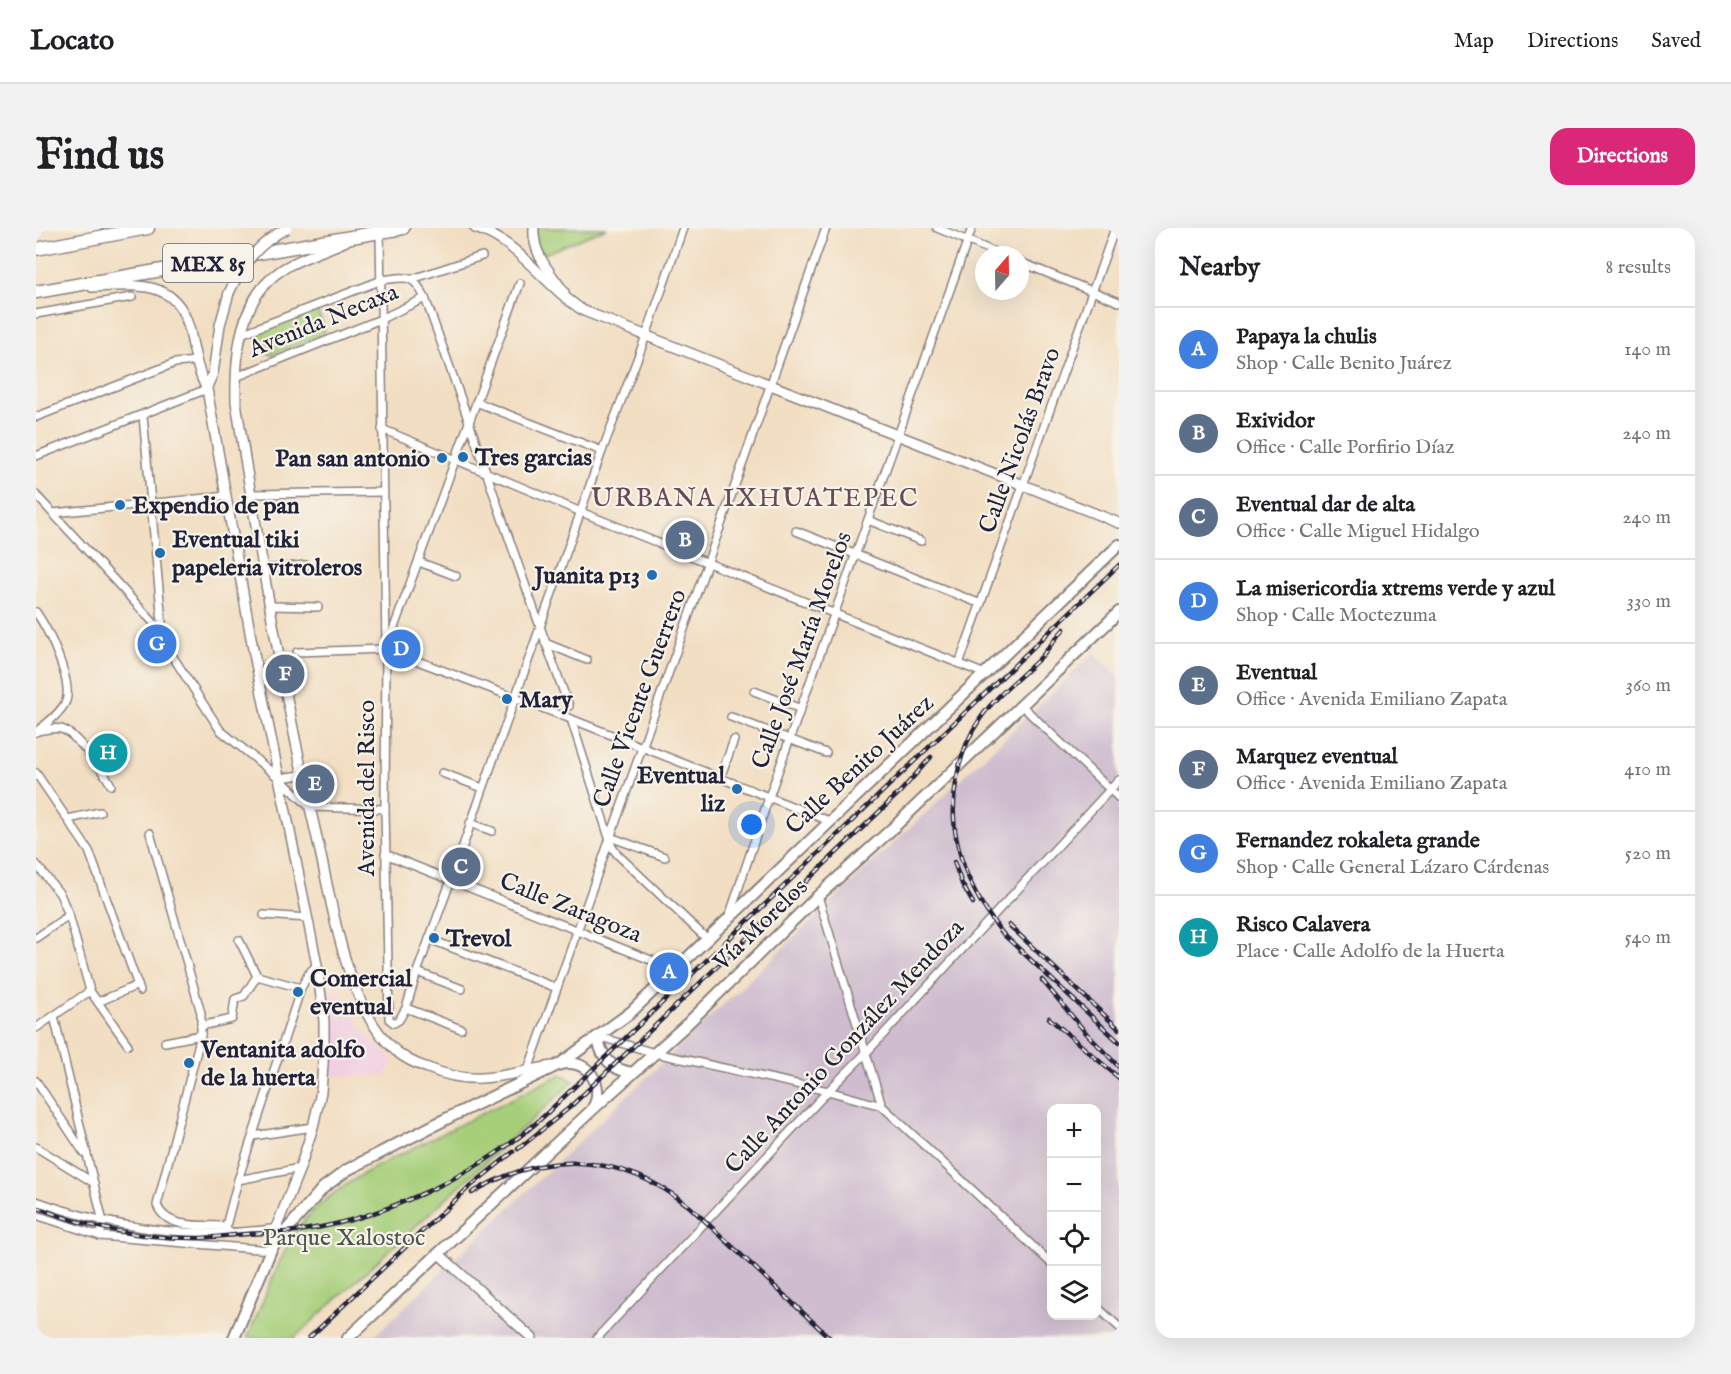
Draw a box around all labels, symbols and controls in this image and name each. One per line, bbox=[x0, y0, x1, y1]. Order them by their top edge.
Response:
text: Locato bbox=[30, 24, 114, 59]
text: Map bbox=[1454, 28, 1494, 55]
text: Directions bbox=[1527, 28, 1618, 55]
text: Saved bbox=[1651, 28, 1701, 55]
button: Directions bbox=[1550, 128, 1695, 185]
text: Find us bbox=[36, 130, 164, 183]
road number: MEX 85 bbox=[163, 244, 253, 282]
north arrow bbox=[975, 246, 1029, 300]
text: Nearby bbox=[1179, 251, 1260, 284]
text: 8 results bbox=[1605, 255, 1671, 280]
street label: Avenida Necaxa bbox=[243, 277, 403, 366]
text: Papaya la chulis bbox=[1236, 323, 1377, 351]
text: A bbox=[1192, 337, 1205, 362]
text: 140 m bbox=[1624, 337, 1671, 362]
street label: Calle Nicolás Bravo bbox=[972, 343, 1068, 538]
text: Shop · Calle Benito Juárez bbox=[1236, 351, 1452, 376]
text: Exividor bbox=[1236, 407, 1315, 435]
text: B bbox=[1192, 421, 1205, 446]
text: 240 m bbox=[1622, 421, 1671, 446]
text: Office · Calle Porfirio Díaz bbox=[1236, 435, 1454, 460]
place label: Tres garcias bbox=[474, 443, 592, 474]
place label: Pan san antonio bbox=[275, 444, 430, 475]
marker: Tres garcias bbox=[456, 450, 470, 464]
marker: Pan san antonio bbox=[435, 451, 449, 465]
district label: URBANA IXHUATEPEC bbox=[591, 482, 919, 515]
place label: Expendio de pan bbox=[132, 491, 300, 522]
text: Eventual dar de alta bbox=[1236, 491, 1415, 519]
marker: Expendio de pan bbox=[113, 498, 127, 512]
text: C bbox=[1191, 505, 1206, 530]
text: 240 m bbox=[1622, 505, 1671, 530]
pin: B bbox=[666, 518, 704, 562]
text: Office · Calle Miguel Hidalgo bbox=[1236, 519, 1480, 544]
place label: Eventual tiki papeleria vitroleros bbox=[171, 525, 363, 584]
street label: Calle José María Morelos bbox=[745, 528, 860, 773]
marker: Eventual tiki papeleria vitroleros bbox=[153, 546, 167, 560]
place label: Juanita p13 bbox=[531, 561, 640, 592]
marker: Juanita p13 bbox=[645, 568, 659, 582]
text: La misericordia xtrems verde y azul bbox=[1236, 575, 1555, 603]
street label: Calle Vicente Guerrero bbox=[586, 585, 694, 812]
text: D bbox=[1190, 589, 1207, 614]
text: 330 m bbox=[1626, 589, 1671, 614]
text: Shop · Calle Moctezuma bbox=[1236, 603, 1437, 628]
pin: G bbox=[138, 622, 176, 666]
pin: D bbox=[382, 626, 421, 672]
pin: F bbox=[266, 652, 304, 696]
text: Eventual bbox=[1236, 659, 1317, 687]
text: E bbox=[1192, 673, 1205, 698]
text: 360 m bbox=[1625, 673, 1671, 698]
place label: Mary bbox=[519, 685, 574, 716]
text: Office · Avenida Emiliano Zapata bbox=[1236, 687, 1507, 712]
street label: Calle Benito Juárez bbox=[779, 688, 941, 842]
marker: Mary bbox=[500, 692, 514, 706]
street label: Avenida del Risco bbox=[352, 700, 383, 877]
pin: H bbox=[88, 730, 128, 776]
text: Marquez eventual bbox=[1236, 743, 1398, 771]
text: F bbox=[1192, 757, 1205, 782]
text: 410 m bbox=[1624, 757, 1671, 782]
place label: Eventual liz bbox=[637, 761, 725, 820]
pin: E bbox=[296, 762, 334, 806]
text: Office · Avenida Emiliano Zapata bbox=[1236, 771, 1507, 796]
marker: Eventual liz bbox=[730, 782, 744, 796]
your location bbox=[737, 810, 766, 839]
text: Fernandez rokaleta grande bbox=[1236, 827, 1480, 855]
text: G bbox=[1191, 841, 1206, 866]
text: 520 m bbox=[1625, 841, 1671, 866]
pin: C bbox=[442, 844, 480, 890]
text: Shop · Calle General Lázaro Cárdenas bbox=[1236, 855, 1549, 880]
street label: Calle Zaragoza bbox=[495, 866, 647, 951]
street label: Vía Morelos bbox=[706, 872, 815, 979]
text: Risco Calavera bbox=[1236, 911, 1370, 939]
street label: Calle Antonio González Mendoza bbox=[719, 913, 972, 1181]
place label: Trevol bbox=[445, 924, 512, 955]
text: H bbox=[1190, 925, 1207, 950]
text: 540 m bbox=[1624, 925, 1671, 950]
marker: Trevol bbox=[427, 931, 441, 945]
text: Place · Calle Adolfo de la Huerta bbox=[1236, 939, 1505, 964]
pin: A bbox=[650, 950, 688, 994]
place label: Comercial eventual bbox=[310, 964, 412, 1023]
marker: Comercial eventual bbox=[291, 985, 305, 999]
place label: Ventanita adolfo de la huerta bbox=[200, 1035, 365, 1094]
marker: Ventanita adolfo de la huerta bbox=[182, 1056, 196, 1070]
map controls bbox=[1047, 1104, 1101, 1320]
button: + bbox=[1047, 1104, 1101, 1158]
button: − bbox=[1047, 1158, 1101, 1212]
button: locate bbox=[1047, 1212, 1101, 1266]
park label: Parque Xalostoc bbox=[263, 1223, 425, 1254]
button: layers bbox=[1047, 1266, 1101, 1320]

